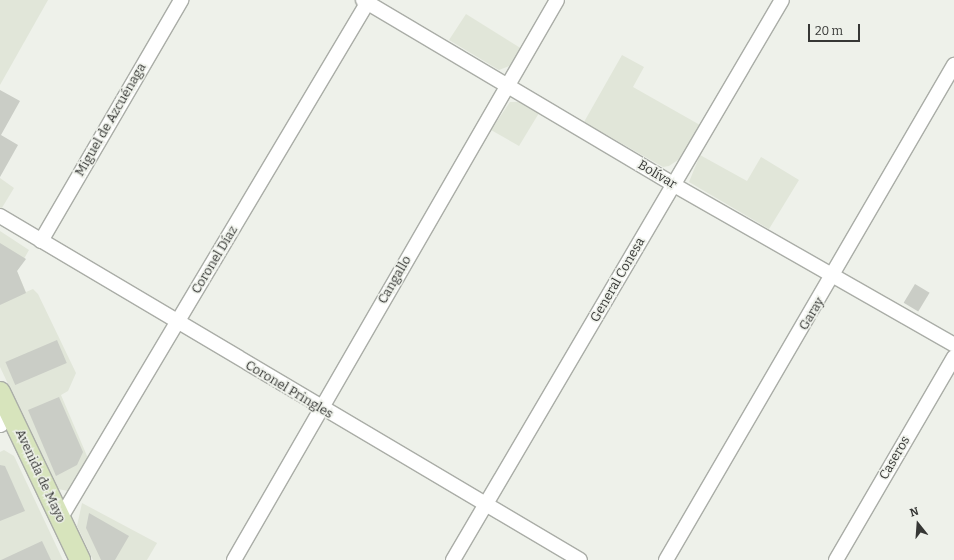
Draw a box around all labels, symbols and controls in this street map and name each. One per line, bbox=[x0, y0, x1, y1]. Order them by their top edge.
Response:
scale bar bbox=[810, 16, 862, 42]
text: 20 m bbox=[815, 24, 843, 38]
street label: Miguel de Azcuénaga bbox=[72, 61, 150, 179]
street label: Bolívar bbox=[635, 157, 679, 193]
street label: Coronel Díaz bbox=[189, 223, 241, 297]
street label: General Conesa bbox=[588, 235, 648, 325]
street label: Cangallo bbox=[375, 253, 415, 307]
street label: Garay bbox=[796, 295, 828, 333]
street label: Coronel Pringles bbox=[242, 358, 336, 422]
street label: Avenida de Mayo bbox=[12, 427, 68, 525]
street label: Caseros bbox=[876, 433, 914, 483]
north arrow bbox=[898, 504, 938, 544]
text: N bbox=[908, 505, 920, 520]

